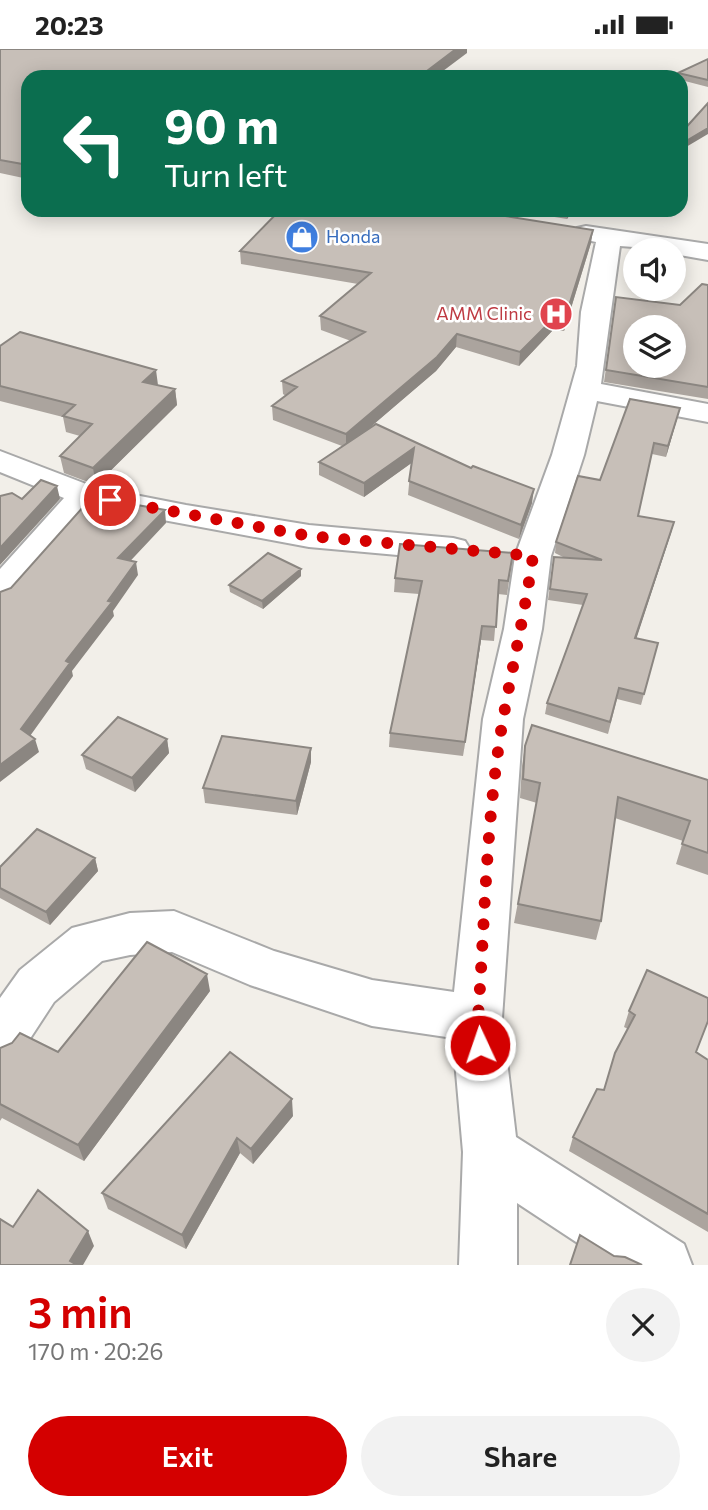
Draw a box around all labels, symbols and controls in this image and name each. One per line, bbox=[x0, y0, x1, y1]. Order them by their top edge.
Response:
text: 20:23 bbox=[35, 9, 104, 40]
text: 90 m bbox=[164, 94, 279, 154]
icon: left bbox=[49, 98, 140, 189]
text: Turn left bbox=[164, 154, 288, 194]
shop icon: Honda bbox=[283, 218, 321, 256]
place label: Honda bbox=[326, 225, 380, 247]
map controls bbox=[623, 238, 686, 378]
button: sound bbox=[623, 238, 686, 301]
hospital icon: AMM Clinic bbox=[537, 295, 575, 333]
place label: AMM Clinic bbox=[436, 302, 532, 324]
button: layers bbox=[623, 315, 686, 378]
pin bbox=[80, 470, 140, 530]
icon: arrive bbox=[91, 481, 129, 519]
position arrow bbox=[443, 1008, 517, 1082]
text: 3 min bbox=[28, 1285, 133, 1337]
button: close bbox=[606, 1288, 680, 1362]
text: 170 m · 20:26 bbox=[28, 1337, 163, 1365]
button: Exit bbox=[28, 1416, 347, 1496]
button: Share bbox=[361, 1416, 680, 1496]

